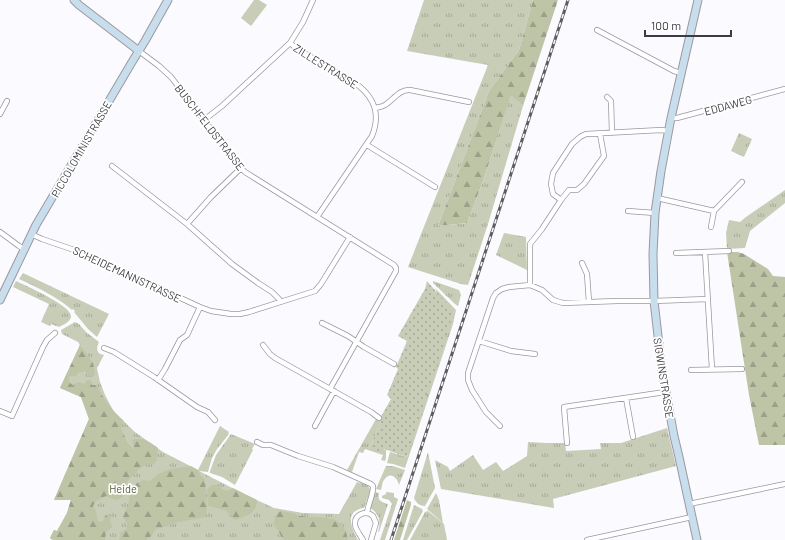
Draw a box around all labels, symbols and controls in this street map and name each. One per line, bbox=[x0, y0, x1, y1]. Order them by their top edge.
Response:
scale bar bbox=[645, 12, 731, 38]
text: 100 m bbox=[651, 18, 681, 32]
street label: ZILLESTRASSE bbox=[291, 41, 361, 91]
street label: BUSCHFELDSTRASSE bbox=[172, 81, 248, 173]
street label: EDDAWEG bbox=[703, 92, 753, 118]
street label: PICCOLOMINISTRASSE bbox=[48, 98, 114, 199]
street label: SCHEIDEMANNSTRASSE bbox=[71, 243, 183, 305]
street label: SIGWINSTRASSE bbox=[651, 337, 677, 419]
park label: Heide bbox=[109, 482, 137, 495]

